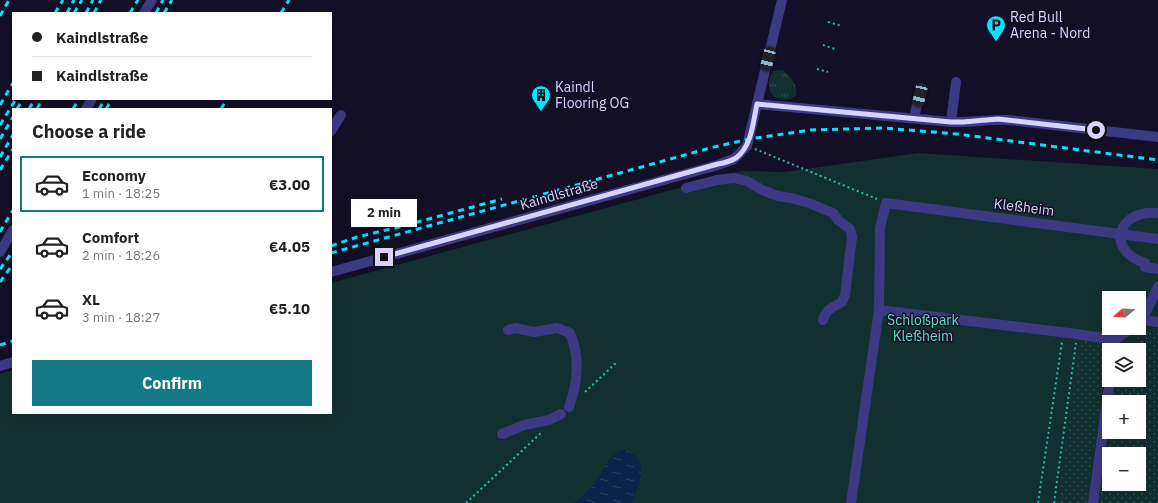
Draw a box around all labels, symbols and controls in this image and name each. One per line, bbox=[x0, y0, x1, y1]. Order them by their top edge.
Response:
place label: Red Bull Arena - Nord bbox=[1010, 8, 1090, 42]
parking icon: Red Bull Arena - Nord bbox=[985, 14, 1007, 42]
text: Kaindlstraße bbox=[56, 28, 148, 47]
car bbox=[759, 46, 777, 72]
text: Kaindlstraße bbox=[56, 66, 148, 85]
place label: Kaindl Flooring OG bbox=[555, 78, 629, 112]
car bbox=[911, 82, 929, 108]
building icon: Kaindl Flooring OG bbox=[530, 84, 552, 112]
text: Choose a ride bbox=[32, 120, 146, 143]
route start bbox=[1087, 121, 1105, 139]
icon: car bbox=[34, 166, 70, 202]
text: Economy bbox=[82, 166, 146, 185]
street label: Kaindlstraße bbox=[518, 174, 600, 214]
text: €3.00 bbox=[269, 175, 310, 194]
text: 1 min · 18:25 bbox=[82, 185, 160, 202]
street label: Kleßheim bbox=[993, 194, 1055, 220]
callout: 2 min bbox=[351, 199, 417, 227]
text: 2 min bbox=[367, 204, 401, 221]
icon: car bbox=[34, 228, 70, 264]
text: Comfort bbox=[82, 228, 139, 247]
text: €4.05 bbox=[269, 237, 310, 256]
text: 2 min · 18:26 bbox=[82, 247, 160, 264]
route end bbox=[375, 248, 393, 266]
icon: car bbox=[34, 290, 70, 326]
text: XL bbox=[82, 290, 100, 309]
north arrow bbox=[1102, 291, 1146, 335]
map controls bbox=[1102, 291, 1146, 491]
text: €5.10 bbox=[269, 299, 310, 318]
text: 3 min · 18:27 bbox=[82, 309, 160, 326]
park label: Schloßpark Kleßheim bbox=[887, 311, 960, 345]
button: layers bbox=[1102, 343, 1146, 387]
button: Confirm bbox=[32, 360, 312, 406]
button: + bbox=[1102, 395, 1146, 439]
button: − bbox=[1102, 447, 1146, 491]

